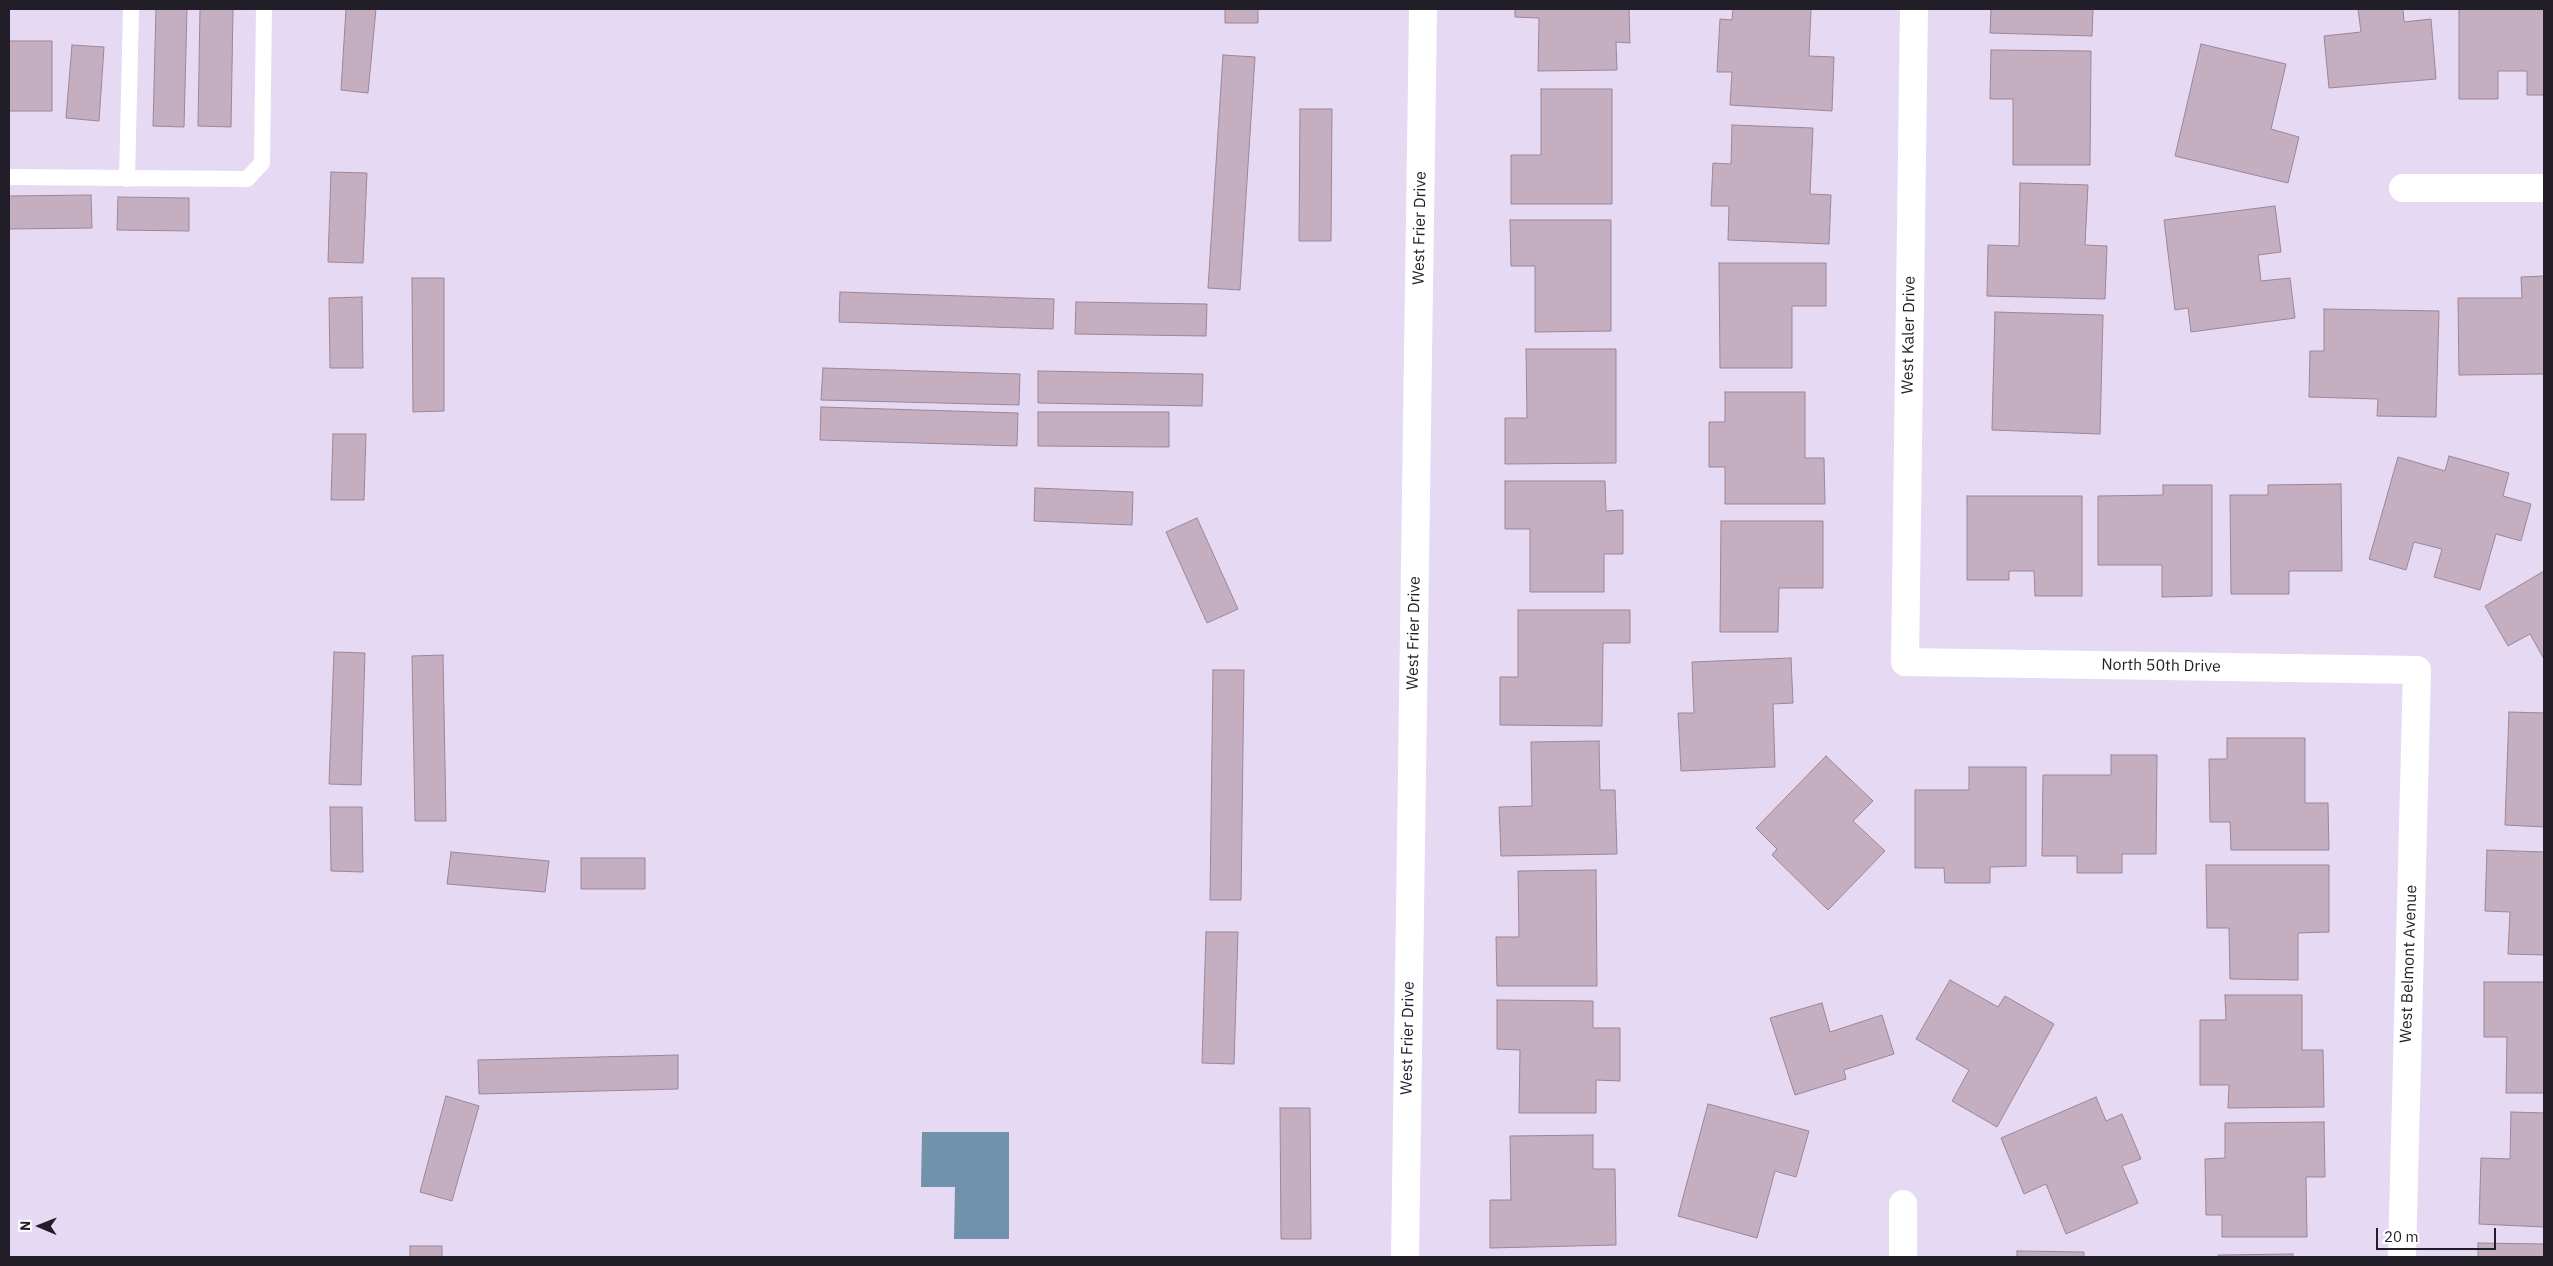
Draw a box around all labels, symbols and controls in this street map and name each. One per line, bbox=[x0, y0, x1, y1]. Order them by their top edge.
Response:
street label: West Frier Drive bbox=[1409, 171, 1431, 285]
street label: West Kaler Drive bbox=[1898, 276, 1920, 394]
street label: West Frier Drive bbox=[1403, 576, 1425, 690]
street label: North 50th Drive bbox=[2101, 655, 2221, 677]
street label: West Belmont Avenue bbox=[2397, 885, 2421, 1043]
street label: West Frier Drive bbox=[1397, 981, 1419, 1095]
north arrow bbox=[15, 1201, 65, 1251]
scale bar bbox=[2378, 1218, 2498, 1250]
text: N bbox=[16, 1221, 34, 1231]
text: 20 m bbox=[2384, 1227, 2419, 1246]

